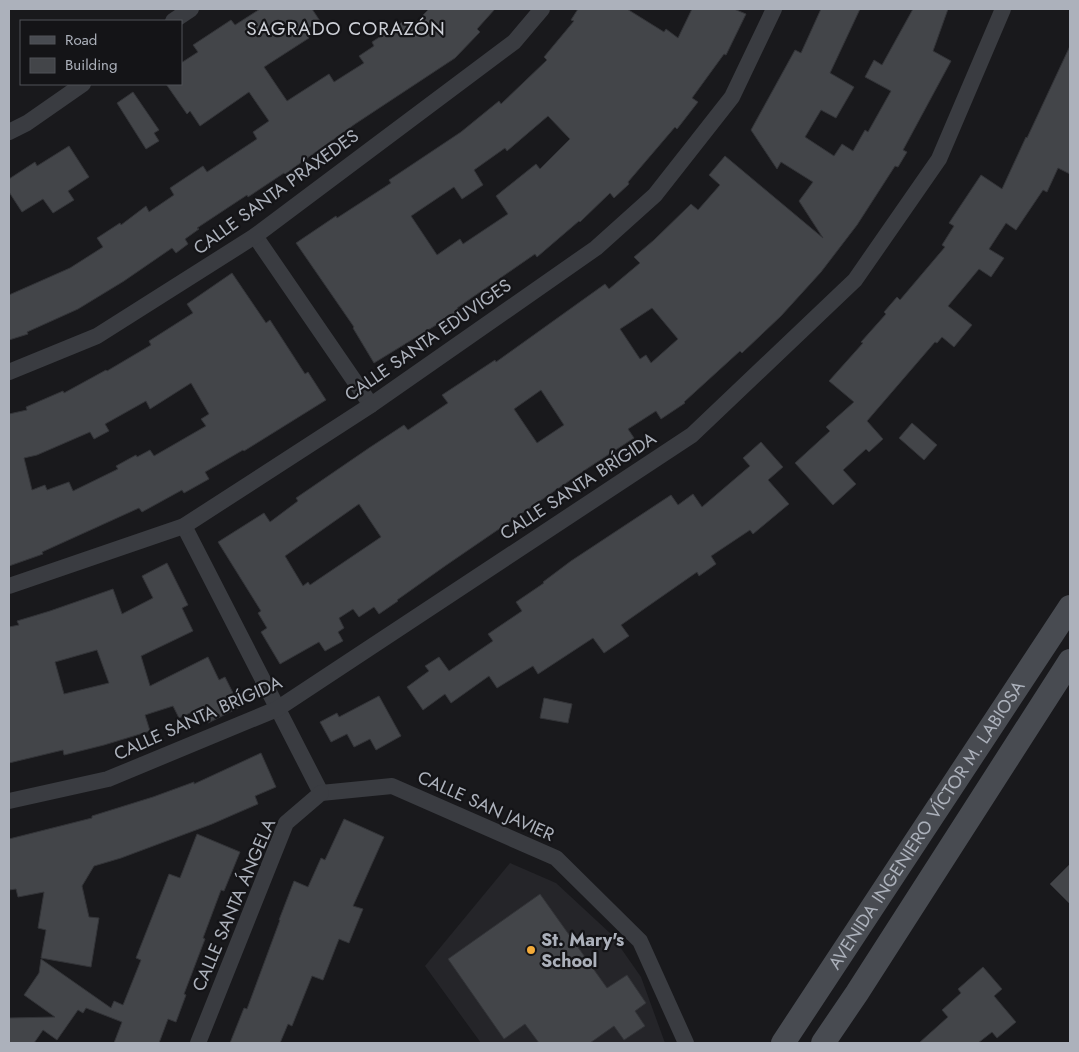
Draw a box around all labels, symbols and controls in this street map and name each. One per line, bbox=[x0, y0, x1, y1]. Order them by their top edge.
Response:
district label: SAGRADO CORAZÓN bbox=[246, 15, 446, 42]
legend bbox=[20, 20, 182, 85]
text: Road bbox=[65, 29, 97, 51]
text: Building bbox=[65, 54, 117, 76]
street label: CALLE SANTA PRÁXEDES bbox=[188, 123, 364, 261]
street label: CALLE SANTA EDUVIGES bbox=[339, 272, 517, 408]
street label: CALLE SANTA BRÍGIDA bbox=[495, 426, 661, 546]
street label: CALLE SANTA BRÍGIDA bbox=[110, 669, 286, 767]
street label: AVENIDA INGENIERO VÍCTOR M. LABIOSA bbox=[822, 675, 1031, 975]
street label: CALLE SAN JAVIER bbox=[413, 764, 559, 848]
street label: CALLE SANTA ÁNGELA bbox=[186, 815, 282, 995]
place label: St. Mary's School bbox=[541, 927, 624, 974]
marker: St. Mary's School bbox=[525, 944, 537, 956]

